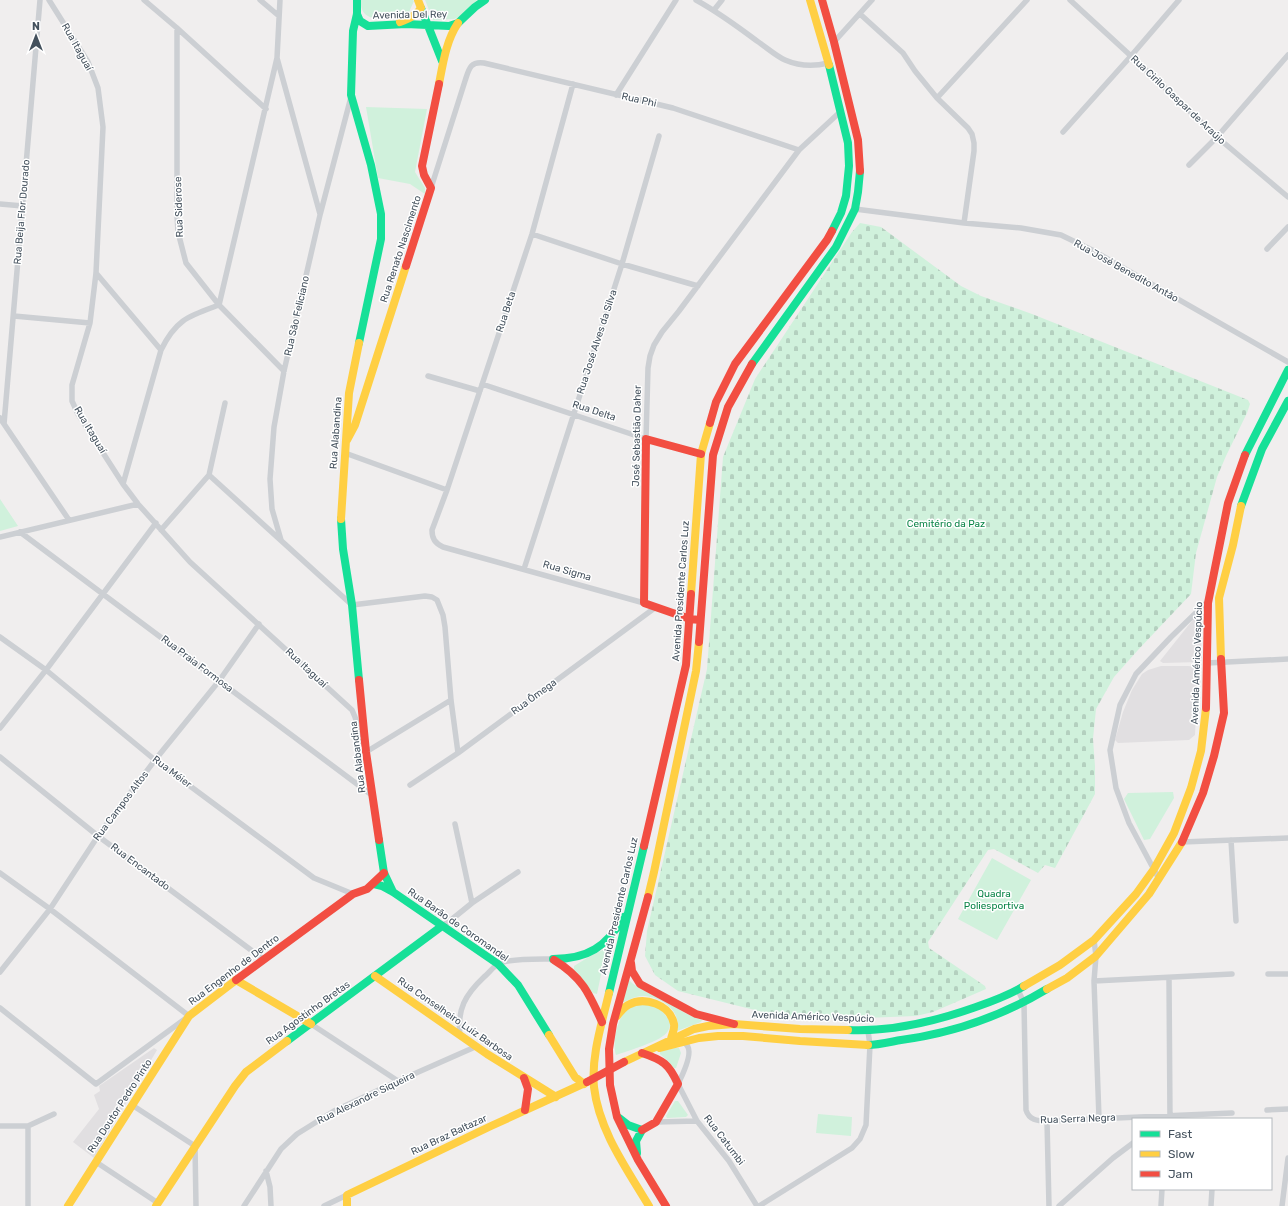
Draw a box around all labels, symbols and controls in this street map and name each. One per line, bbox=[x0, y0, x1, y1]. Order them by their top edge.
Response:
street label: Avenida Del Rey bbox=[373, 8, 448, 22]
north arrow bbox=[16, 16, 56, 56]
text: N bbox=[32, 20, 40, 33]
street label: Rua Itaguaí bbox=[59, 21, 95, 73]
street label: Rua Cirilo Gaspar de Araújo bbox=[1128, 53, 1228, 147]
street label: Rua Phi bbox=[620, 90, 658, 110]
street label: Rua Beija Flor Dourado bbox=[11, 159, 33, 265]
street label: Rua Siderose bbox=[172, 176, 186, 238]
street label: Rua Renato Nascimento bbox=[378, 194, 424, 304]
street label: Rua José Benedito Antão bbox=[1072, 237, 1181, 305]
street label: Rua São Feliciano bbox=[282, 274, 312, 357]
street label: Rua José Alves da Silva bbox=[574, 288, 620, 396]
street label: Rua Beta bbox=[494, 290, 518, 334]
street label: José Sebastião Daher bbox=[630, 385, 644, 487]
street label: Rua Alabandina bbox=[327, 396, 345, 470]
street label: Rua Delta bbox=[571, 398, 617, 424]
street label: Rua Itaguaí bbox=[71, 404, 109, 456]
park label: Cemitério da Paz bbox=[907, 518, 985, 530]
street label: Avenida Presidente Carlos Luz bbox=[670, 520, 692, 662]
street label: Rua Sigma bbox=[542, 558, 592, 584]
street label: Avenida Américo Vespúcio bbox=[1189, 601, 1205, 725]
street label: Rua Praia Formosa bbox=[159, 633, 235, 695]
street label: Rua Itaguaí bbox=[283, 646, 330, 691]
street label: Rua Ômega bbox=[509, 676, 559, 718]
street label: Rua Alabandina bbox=[348, 720, 368, 794]
street label: Rua Méier bbox=[150, 753, 194, 791]
street label: Rua Campos Altos bbox=[91, 769, 151, 843]
street label: Avenida Presidente Carlos Luz bbox=[597, 836, 641, 976]
street label: Rua Encantado bbox=[108, 841, 172, 893]
street label: Rua Barão de Coromandel bbox=[405, 886, 511, 964]
park label: Quadra Poliesportiva bbox=[964, 888, 1024, 912]
street label: Rua Engenho de Dentro bbox=[186, 932, 282, 1008]
street label: Rua Conselheiro Luiz Barbosa bbox=[395, 975, 515, 1063]
street label: Rua Agostinho Bretas bbox=[264, 978, 352, 1048]
street label: Avenida Américo Vespúcio bbox=[751, 1009, 875, 1025]
street label: Rua Doutor Pedro Pinto bbox=[85, 1057, 155, 1155]
street label: Rua Alexandre Siqueira bbox=[315, 1069, 417, 1127]
street label: Rua Braz Baltazar bbox=[409, 1112, 489, 1158]
street label: Rua Catumbi bbox=[701, 1112, 747, 1168]
street label: Rua Serra Negra bbox=[1040, 1112, 1116, 1126]
legend bbox=[1132, 1118, 1272, 1190]
text: Fast bbox=[1168, 1127, 1192, 1141]
text: Slow bbox=[1168, 1147, 1195, 1161]
text: Jam bbox=[1168, 1167, 1193, 1181]

